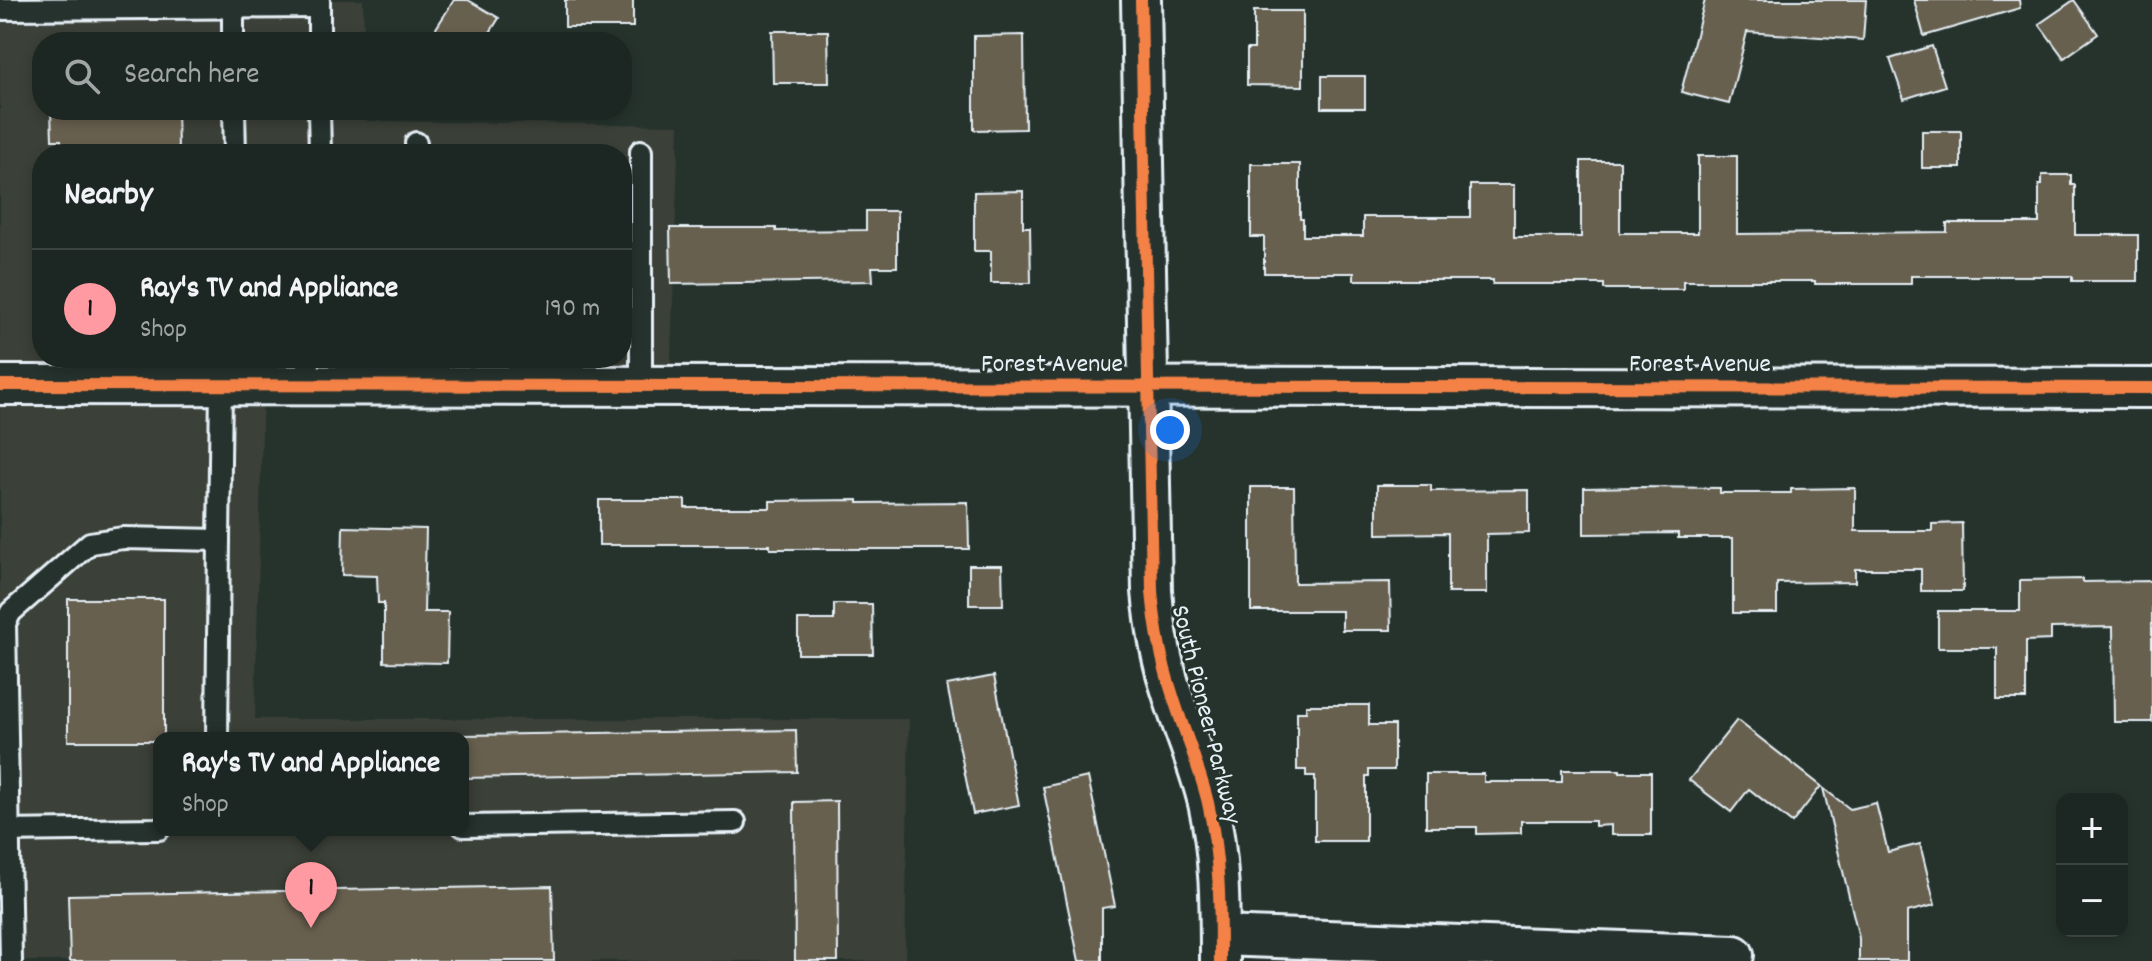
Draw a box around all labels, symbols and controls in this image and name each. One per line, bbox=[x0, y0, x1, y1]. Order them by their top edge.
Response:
search box bbox=[32, 32, 632, 120]
icon: search bbox=[60, 54, 104, 98]
text: Search here bbox=[124, 55, 260, 98]
text: Nearby bbox=[64, 172, 153, 221]
text: Ray's TV and Appliance bbox=[140, 269, 398, 312]
text: 1 bbox=[87, 291, 93, 328]
text: 190 m bbox=[544, 291, 600, 328]
text: Shop bbox=[140, 312, 187, 349]
street label: Forest Avenue bbox=[981, 347, 1123, 384]
street label: Forest Avenue bbox=[1629, 347, 1771, 384]
your location bbox=[1150, 410, 1190, 450]
street label: South Pioneer Parkway bbox=[1160, 602, 1250, 829]
popup bbox=[153, 732, 469, 836]
text: Ray's TV and Appliance bbox=[182, 744, 440, 787]
text: Shop bbox=[182, 787, 229, 824]
map controls bbox=[2056, 793, 2128, 937]
button: + bbox=[2056, 793, 2128, 865]
pin: 1 bbox=[285, 862, 337, 928]
button: − bbox=[2056, 865, 2128, 937]

